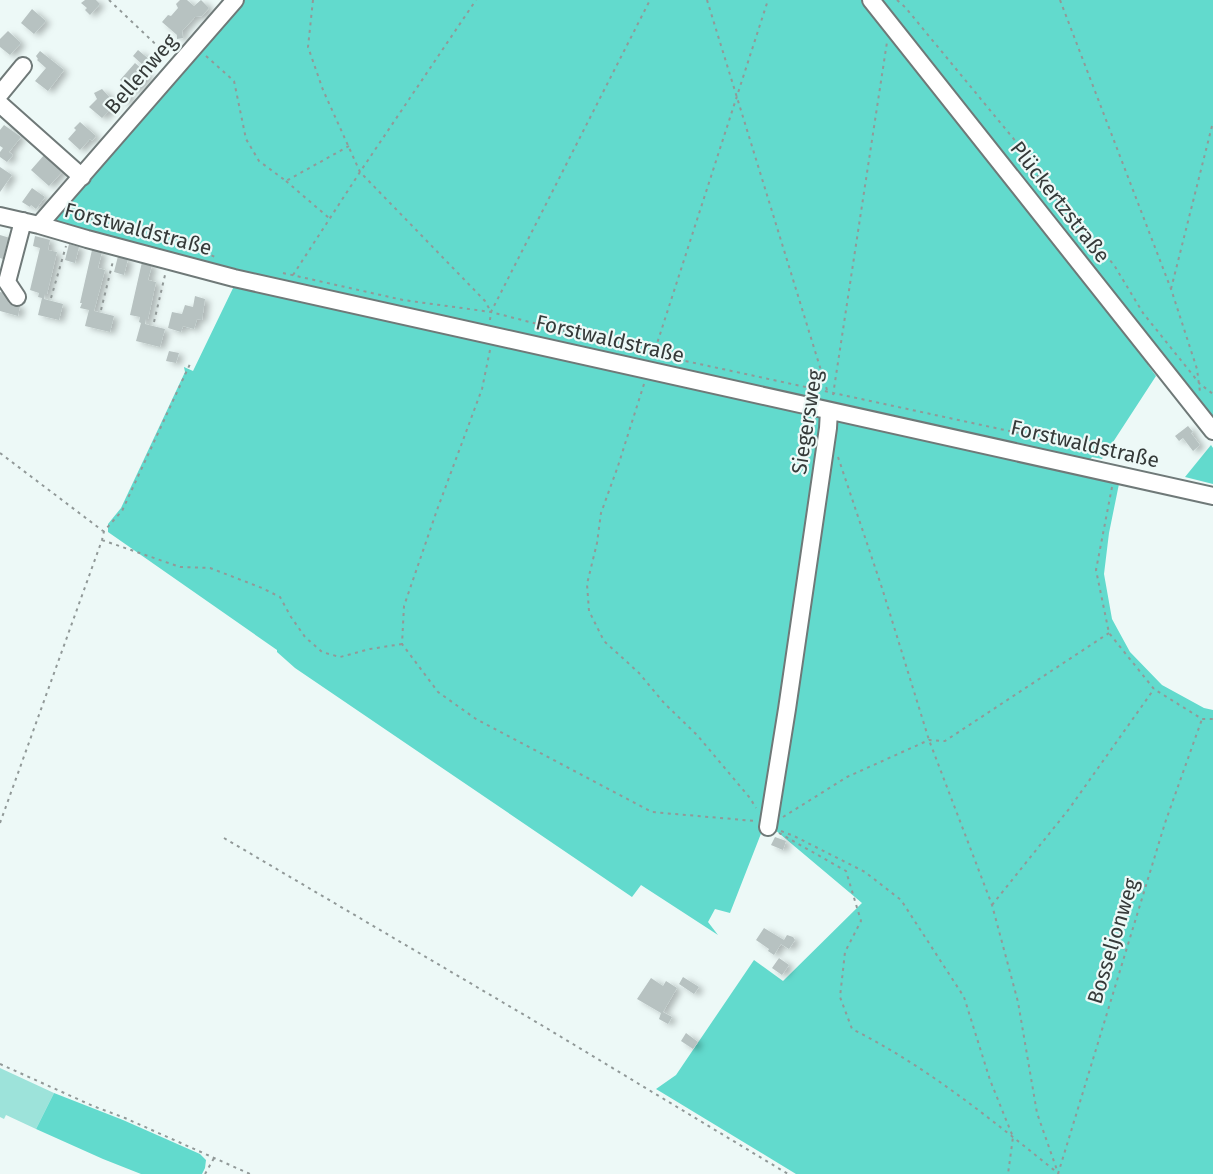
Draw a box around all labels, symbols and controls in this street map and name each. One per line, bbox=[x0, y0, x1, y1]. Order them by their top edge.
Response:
street label: Bellenweg bbox=[99, 29, 183, 119]
street label: Plückertzstraße bbox=[1004, 136, 1116, 268]
street label: Forstwaldstraße bbox=[61, 197, 215, 261]
street label: Forstwaldstraße bbox=[533, 309, 687, 369]
street label: Siegersweg bbox=[786, 368, 828, 476]
street label: Forstwaldstraße bbox=[1008, 414, 1162, 474]
street label: Bosseljonweg bbox=[1082, 875, 1144, 1007]

